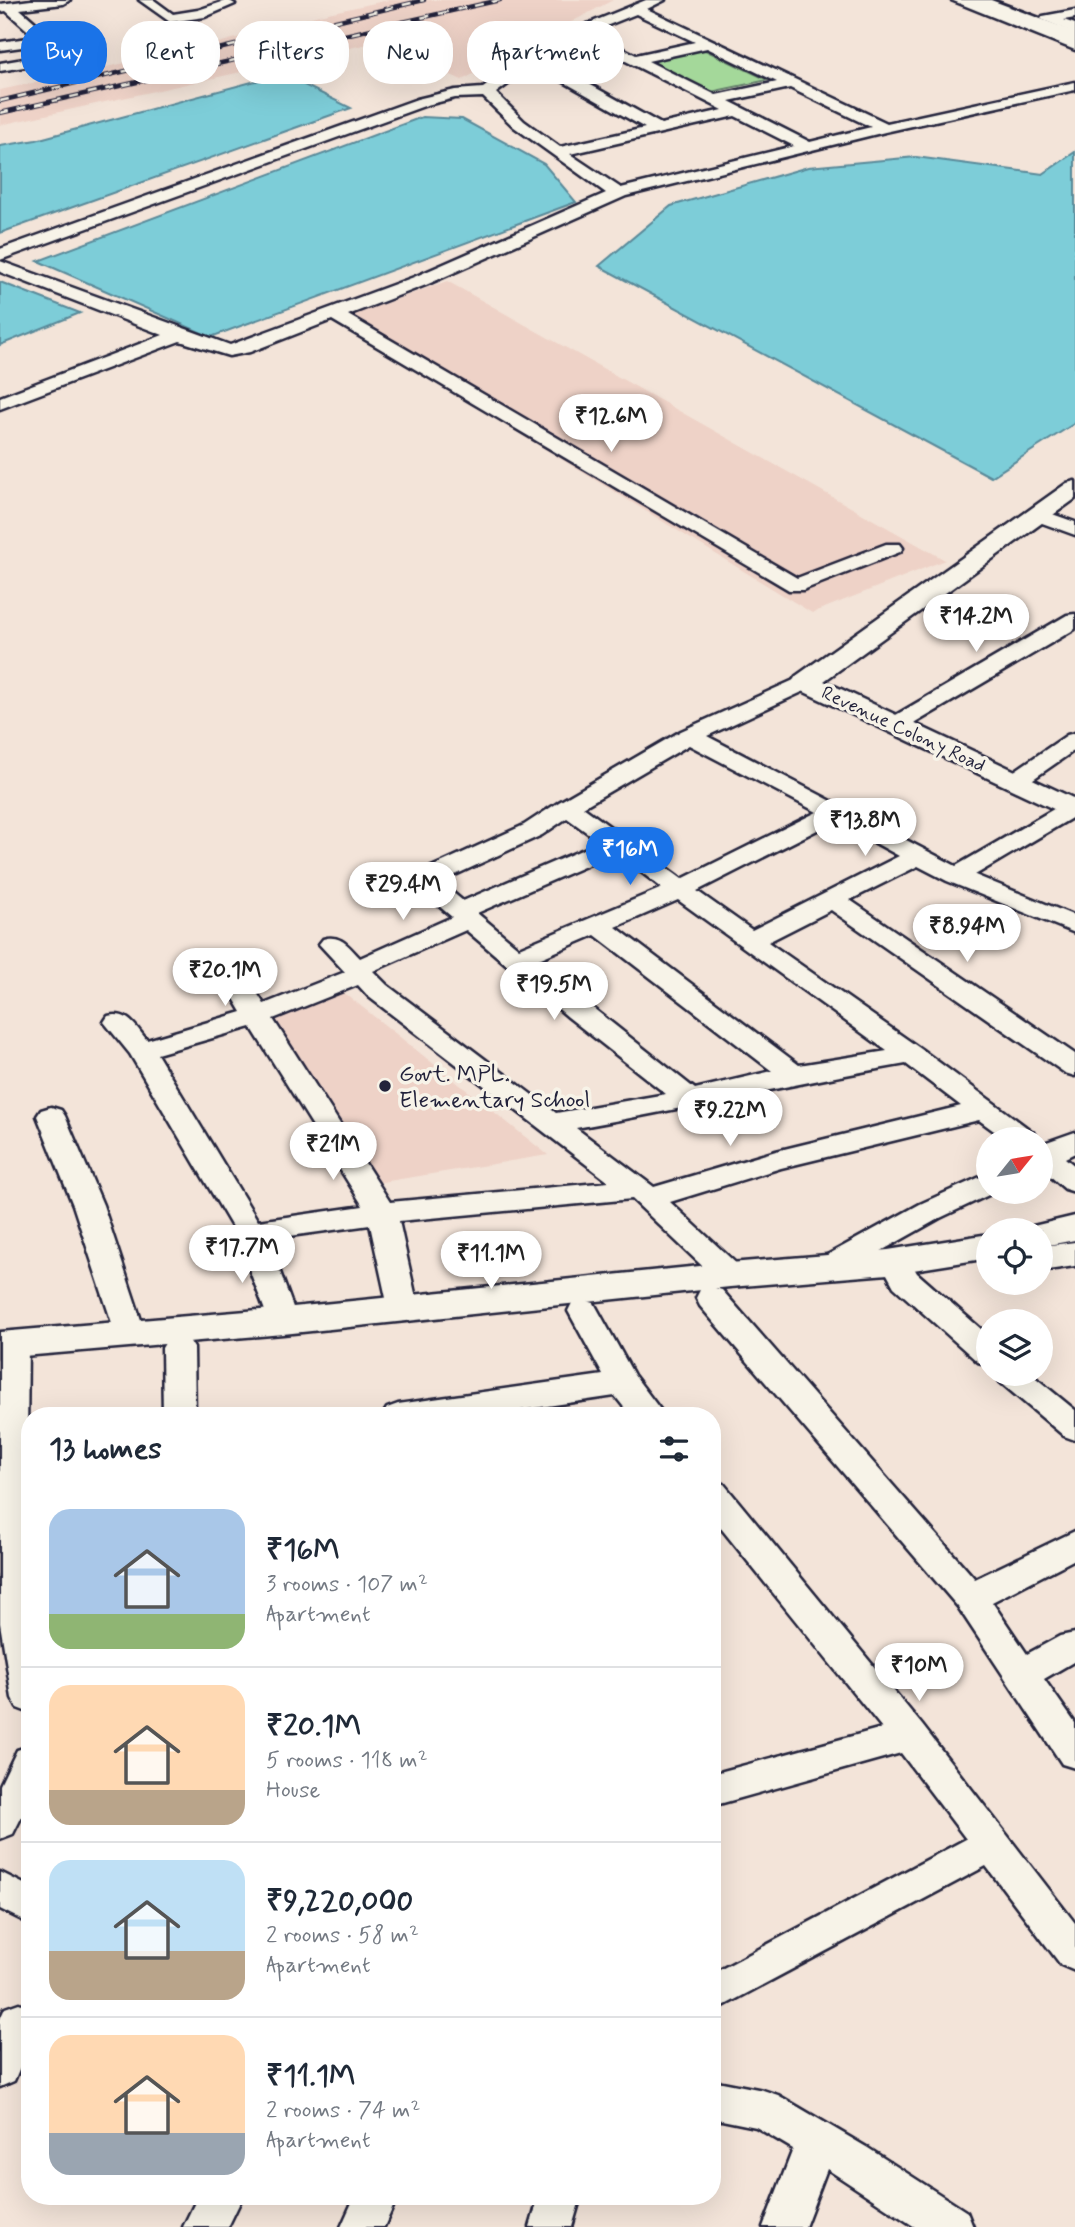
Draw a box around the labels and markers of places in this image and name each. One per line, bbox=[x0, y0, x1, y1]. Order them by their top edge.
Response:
pin: ₹12.6M bbox=[554, 394, 668, 454]
pin: ₹14.2M bbox=[919, 594, 1033, 654]
pin: ₹13.8M bbox=[808, 798, 922, 858]
pin: ₹16M bbox=[589, 828, 671, 887]
pin: ₹29.4M bbox=[346, 862, 460, 922]
pin: ₹8.94M bbox=[910, 904, 1024, 964]
pin: ₹20.1M bbox=[168, 948, 282, 1008]
pin: ₹19.5M bbox=[497, 962, 611, 1022]
place label: Govt. MPL. Elementary School bbox=[399, 1060, 590, 1116]
marker: Govt. MPL. Elementary School bbox=[377, 1078, 393, 1094]
pin: ₹9.22M bbox=[673, 1088, 787, 1148]
pin: ₹21M bbox=[292, 1122, 374, 1182]
pin: ₹17.7M bbox=[185, 1226, 299, 1285]
pin: ₹11.1M bbox=[434, 1232, 548, 1291]
pin: ₹10M bbox=[878, 1644, 960, 1703]

